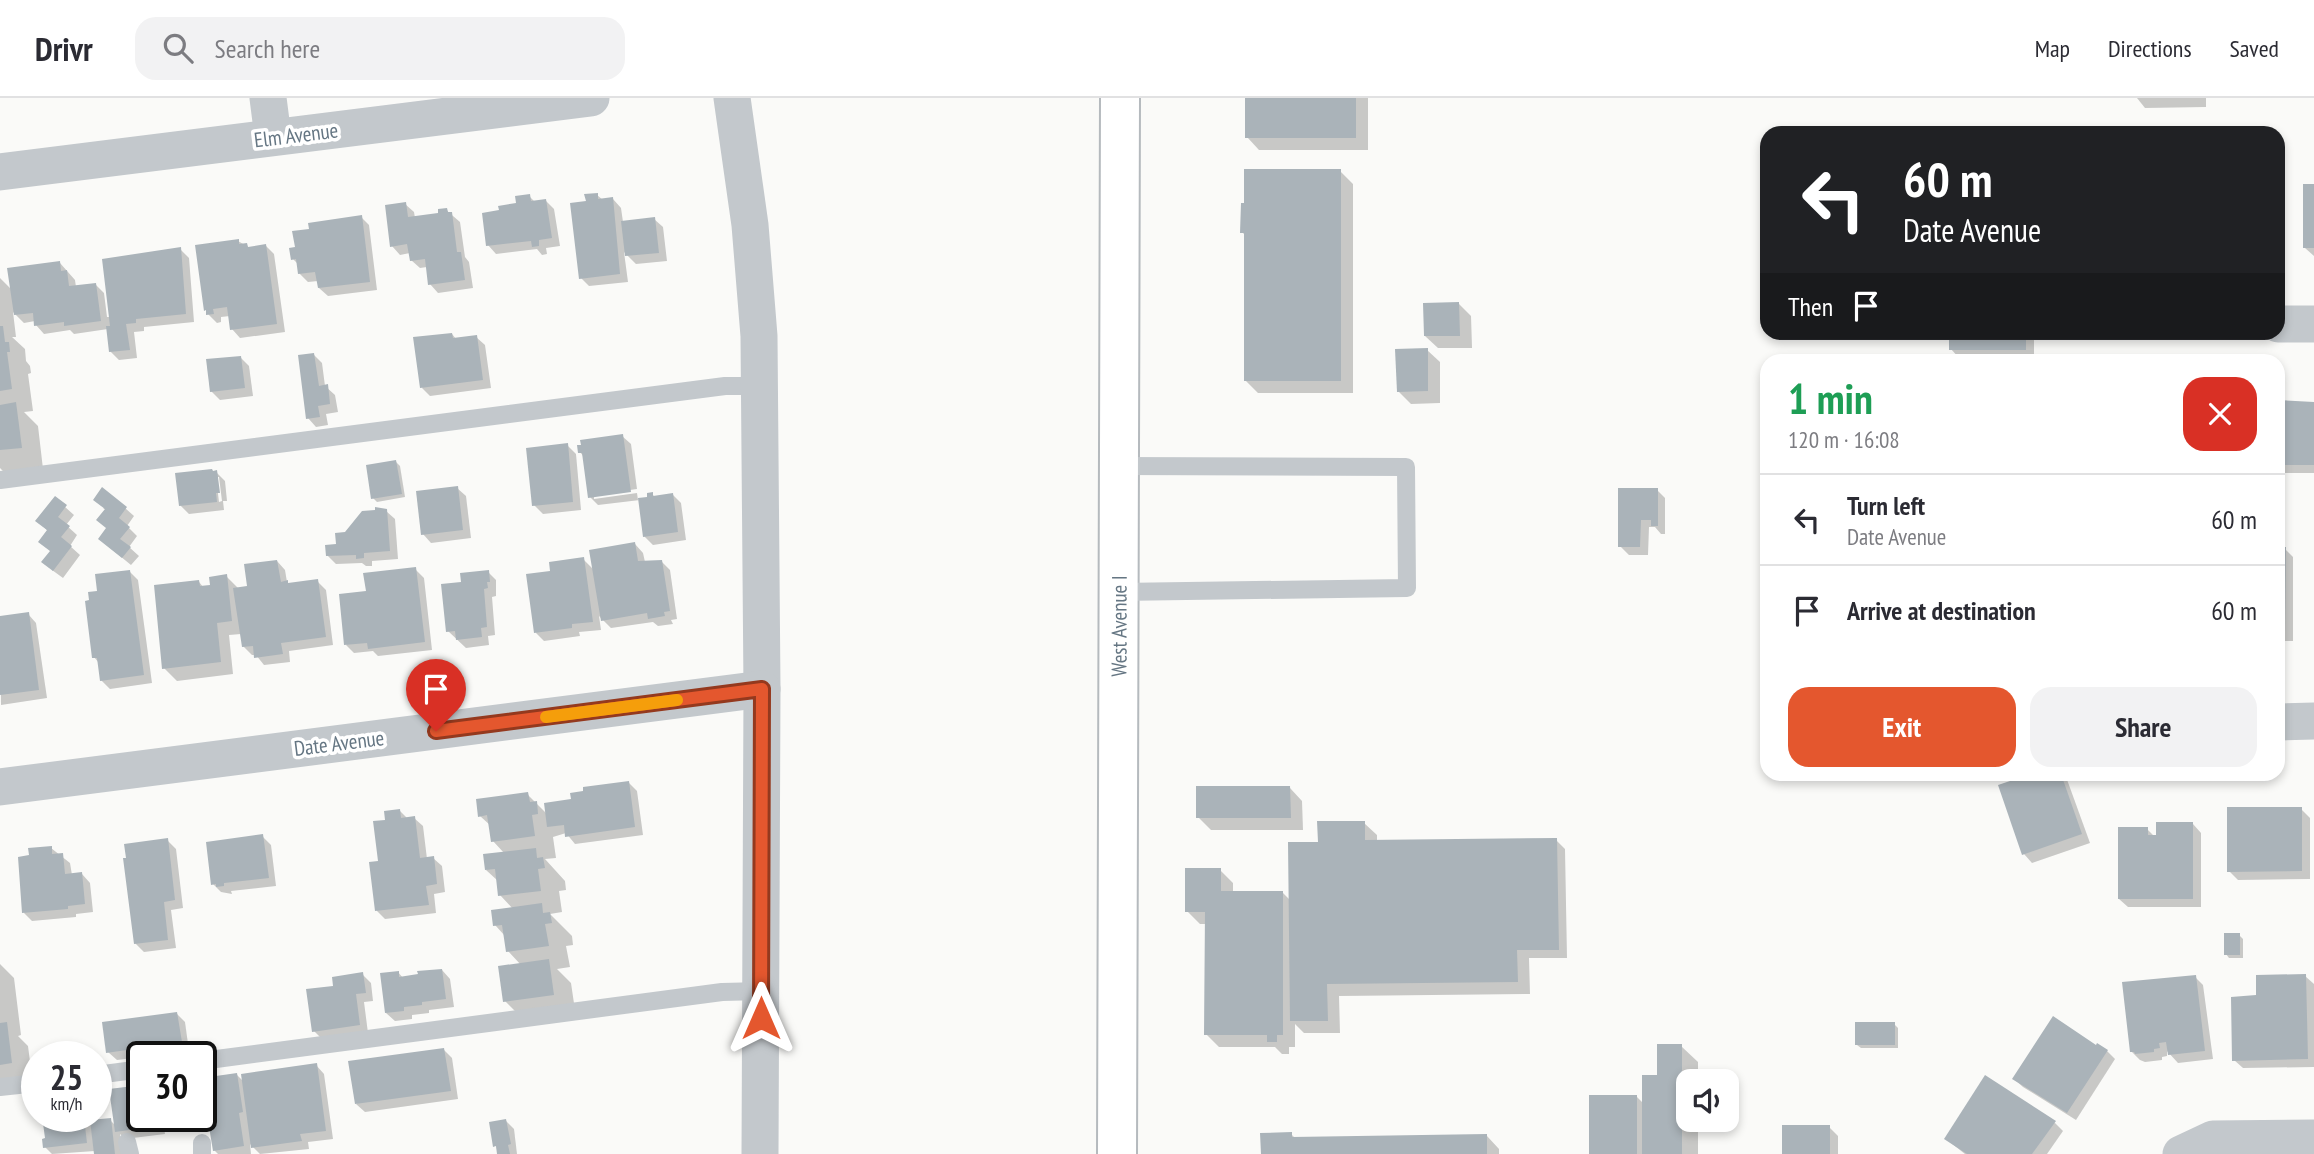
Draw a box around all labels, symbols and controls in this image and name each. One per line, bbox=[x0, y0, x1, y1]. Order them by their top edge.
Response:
search box bbox=[135, 17, 625, 80]
text: Drivr bbox=[35, 27, 93, 70]
icon: search bbox=[159, 29, 197, 67]
text: Search here bbox=[215, 32, 320, 65]
text: Map bbox=[2035, 33, 2070, 64]
text: Directions bbox=[2108, 33, 2192, 64]
text: Saved bbox=[2230, 33, 2279, 64]
street label: Elm Avenue bbox=[252, 116, 340, 154]
text: 60 m bbox=[1903, 147, 1992, 211]
icon: left bbox=[1788, 154, 1879, 245]
text: Date Avenue bbox=[1903, 209, 2041, 251]
icon: arrive bbox=[1847, 287, 1885, 325]
text: Then bbox=[1788, 290, 1833, 323]
text: 1 min bbox=[1788, 371, 1873, 426]
button: close bbox=[2183, 377, 2257, 451]
text: 120 m · 16:08 bbox=[1788, 425, 1900, 454]
text: Turn left bbox=[1847, 489, 1925, 522]
icon: left bbox=[1788, 501, 1826, 539]
text: 60 m bbox=[2211, 503, 2257, 536]
text: Date Avenue bbox=[1847, 522, 1946, 551]
street label: West Avenue I bbox=[1105, 575, 1132, 677]
icon: arrive bbox=[1788, 592, 1826, 630]
text: Arrive at destination bbox=[1847, 594, 2036, 627]
text: 60 m bbox=[2211, 594, 2257, 627]
pin bbox=[406, 659, 466, 731]
icon: arrive bbox=[417, 670, 455, 708]
button: Exit bbox=[1788, 687, 2016, 767]
button: Share bbox=[2030, 687, 2257, 767]
street label: Date Avenue bbox=[292, 724, 386, 762]
position arrow bbox=[724, 981, 798, 1055]
speed limit sign: 30 bbox=[126, 1041, 217, 1132]
text: 25 bbox=[50, 1054, 83, 1100]
map controls bbox=[1676, 1069, 1739, 1132]
button: sound bbox=[1676, 1069, 1739, 1132]
text: km/h bbox=[51, 1092, 82, 1115]

